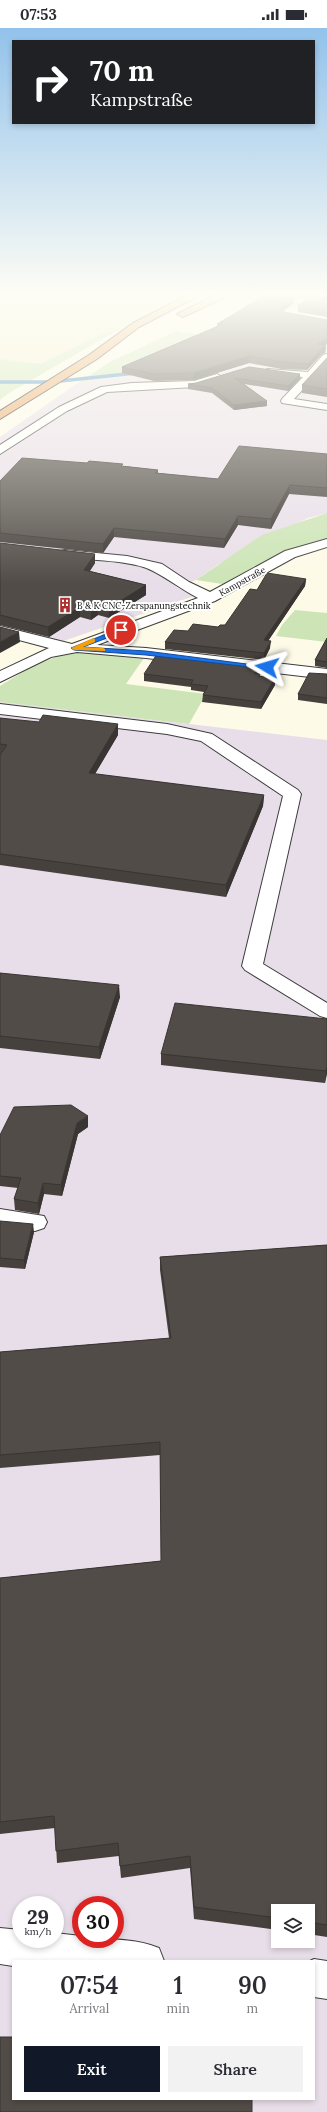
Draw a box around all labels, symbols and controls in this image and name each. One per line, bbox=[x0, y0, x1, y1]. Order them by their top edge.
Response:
text: 07:53 bbox=[20, 5, 57, 24]
text: 70 m bbox=[90, 53, 154, 89]
icon: right bbox=[24, 56, 76, 108]
text: Kampstraße bbox=[90, 88, 193, 111]
street label: Kampstraße bbox=[217, 564, 267, 598]
building icon: B & K CNC-Zerspanungstechnik bbox=[56, 596, 74, 614]
place label: B & K CNC-Zerspanungstechnik bbox=[77, 600, 211, 611]
pin bbox=[104, 613, 138, 647]
icon: arrive bbox=[110, 619, 132, 641]
position arrow bbox=[246, 646, 288, 688]
speed limit sign: 30 bbox=[72, 1896, 124, 1948]
text: 29 bbox=[27, 1904, 49, 1929]
map controls bbox=[271, 1904, 315, 1948]
button: layers bbox=[271, 1904, 315, 1948]
text: km/h bbox=[24, 1925, 52, 1938]
text: 07:54 bbox=[60, 1970, 119, 2001]
text: 1 bbox=[173, 1970, 183, 2001]
text: 90 bbox=[238, 1970, 267, 2001]
text: Arrival bbox=[69, 2000, 109, 2017]
text: min bbox=[167, 2000, 190, 2017]
text: m bbox=[247, 2000, 258, 2017]
button: Exit bbox=[24, 2046, 160, 2092]
button: Share bbox=[168, 2046, 303, 2092]

